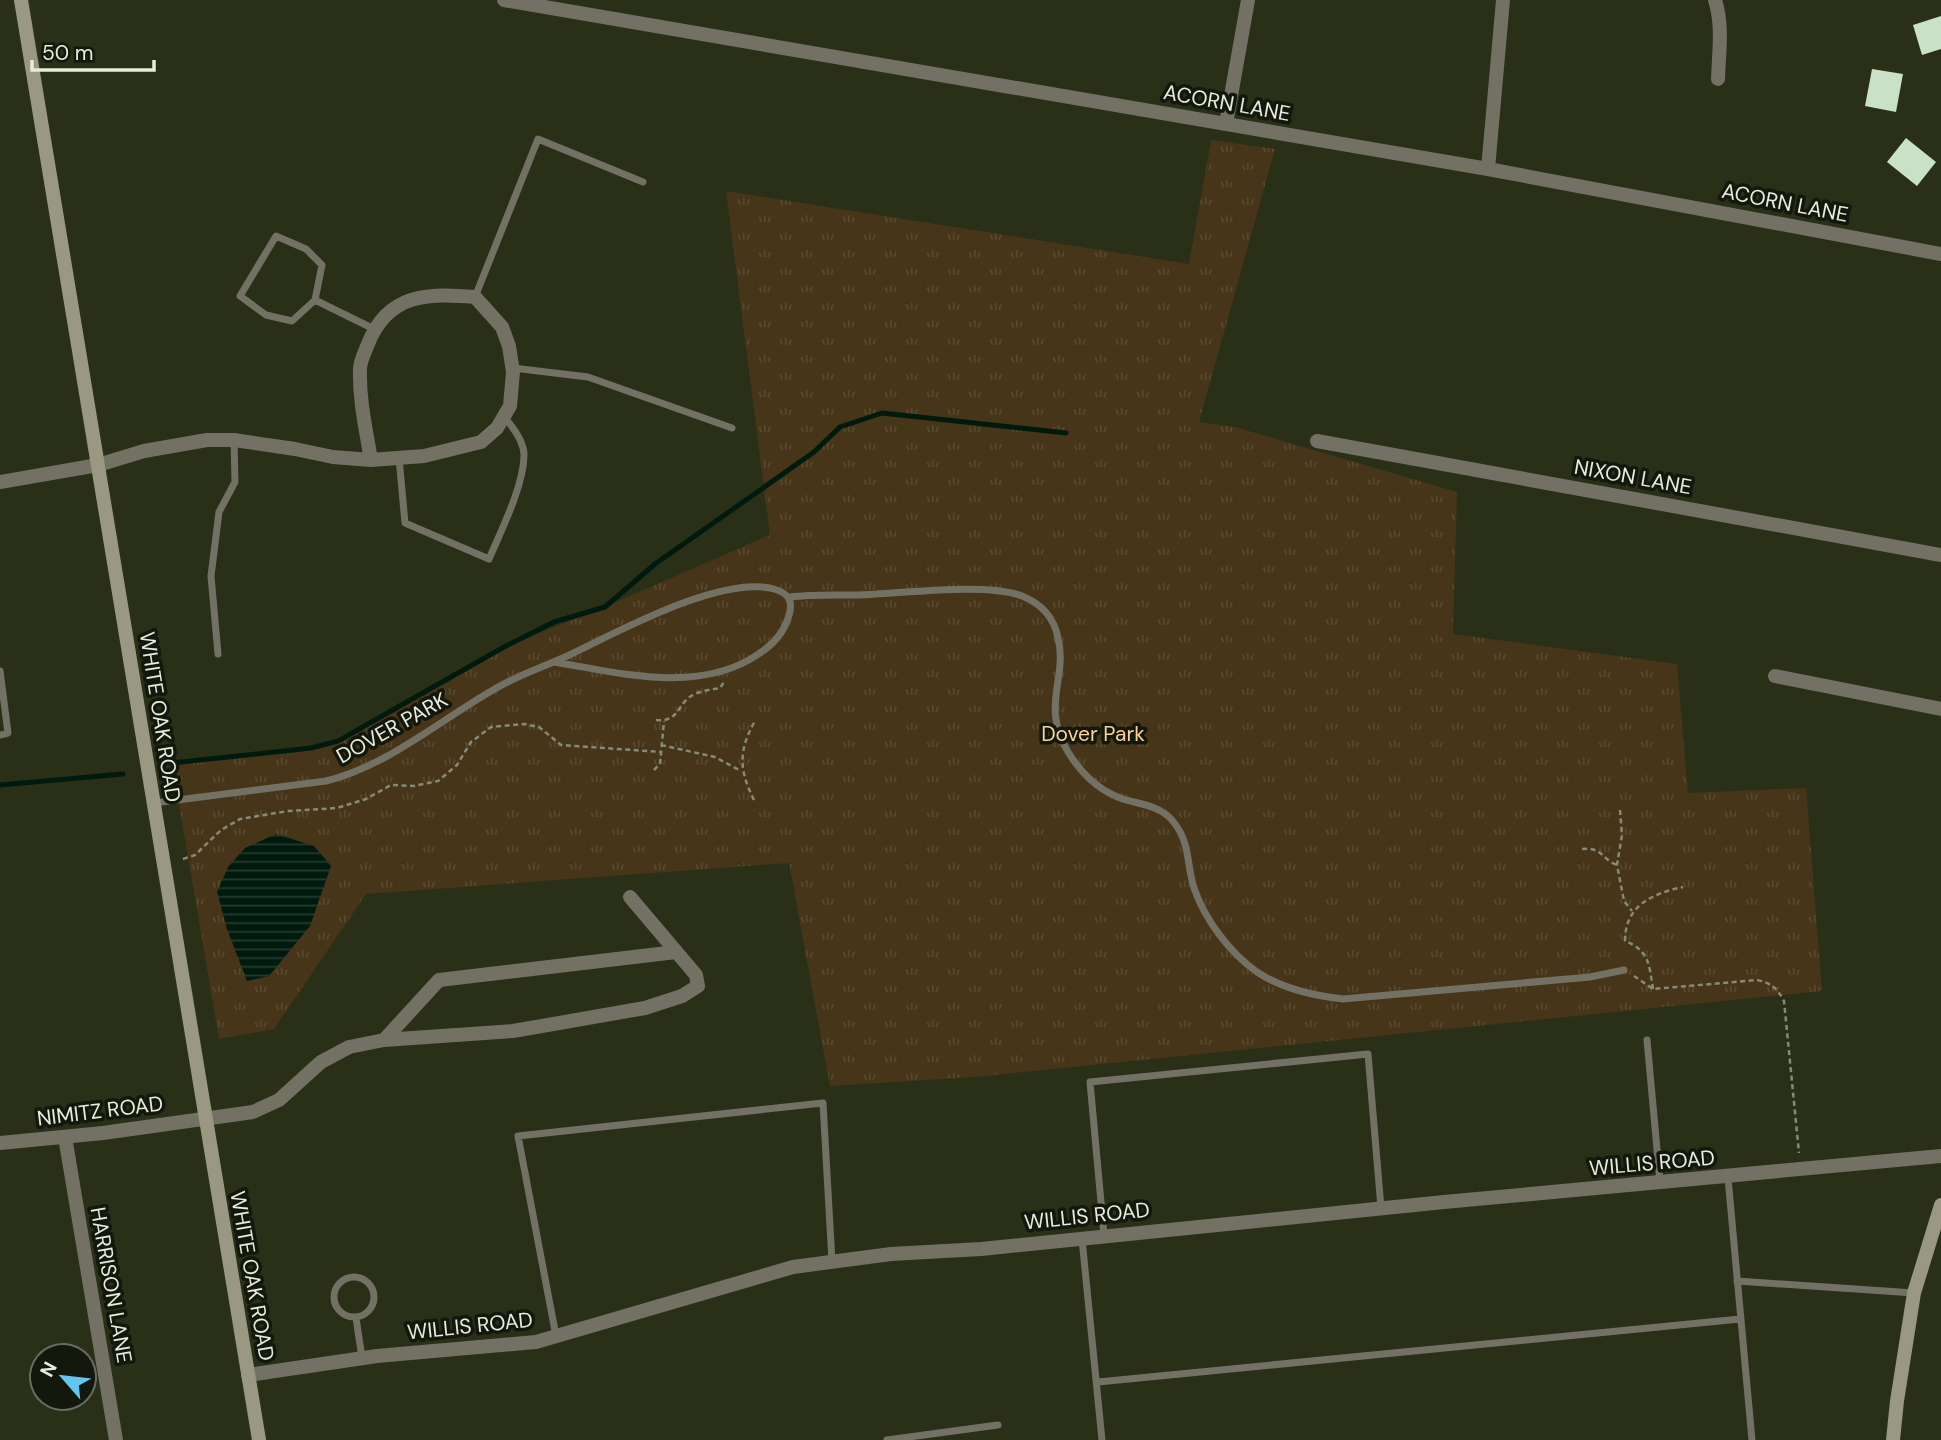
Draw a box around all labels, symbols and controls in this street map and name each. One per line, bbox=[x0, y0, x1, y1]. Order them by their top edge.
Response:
scale bar bbox=[32, 28, 154, 72]
text: 50 m bbox=[42, 39, 93, 67]
street label: ACORN LANE bbox=[1161, 78, 1293, 128]
street label: ACORN LANE bbox=[1719, 177, 1851, 229]
street label: NIXON LANE bbox=[1572, 453, 1694, 501]
street label: WHITE OAK ROAD bbox=[133, 630, 187, 804]
street label: DOVER PARK bbox=[331, 686, 453, 770]
park label: Dover Park bbox=[1041, 720, 1145, 748]
street label: NIMITZ ROAD bbox=[35, 1089, 165, 1133]
street label: WILLIS ROAD bbox=[1588, 1144, 1716, 1182]
street label: WHITE OAK ROAD bbox=[223, 1189, 281, 1363]
street label: WILLIS ROAD bbox=[1023, 1195, 1151, 1237]
street label: HARRISON LANE bbox=[83, 1205, 139, 1365]
street label: WILLIS ROAD bbox=[406, 1305, 534, 1347]
north arrow bbox=[28, 1342, 98, 1412]
text: N bbox=[34, 1357, 63, 1381]

